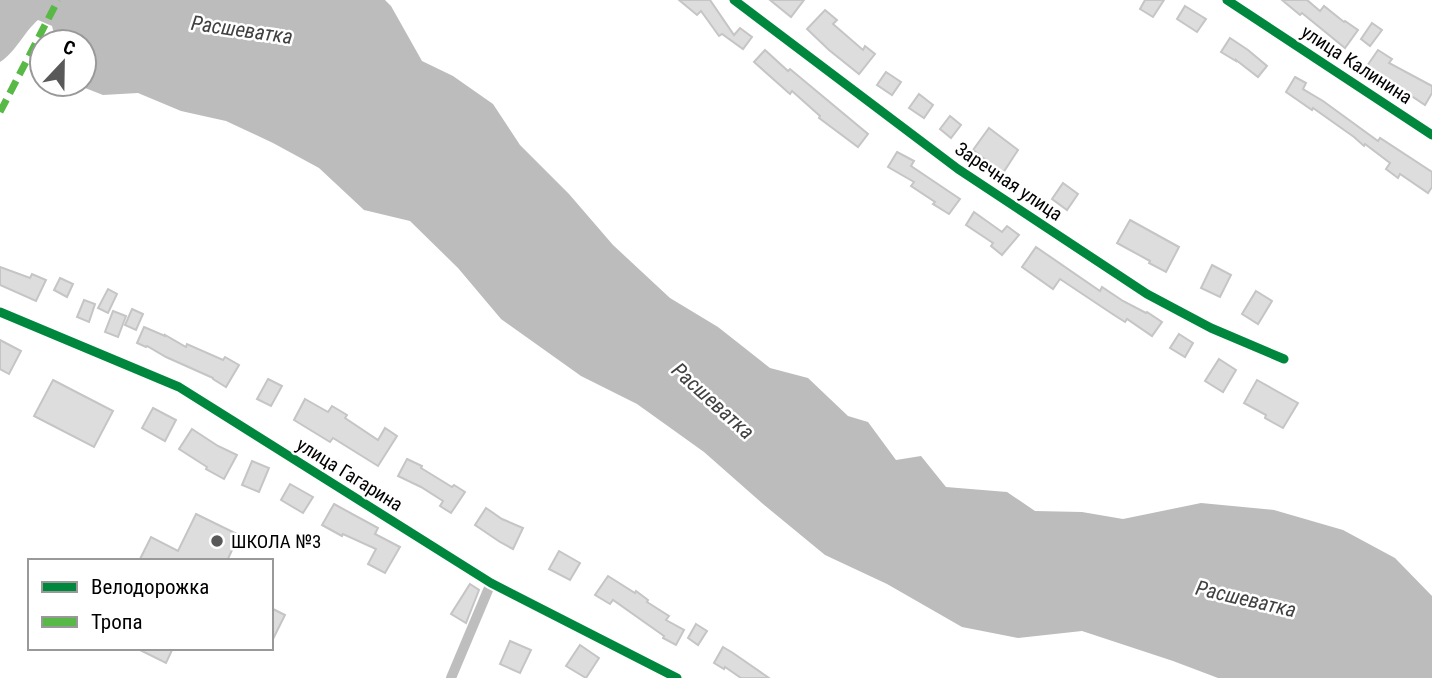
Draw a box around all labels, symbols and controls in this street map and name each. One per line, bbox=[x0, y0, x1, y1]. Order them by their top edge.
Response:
water label: Расшеватка bbox=[190, 11, 294, 49]
street label: улица Калинина bbox=[1297, 20, 1416, 109]
north arrow bbox=[28, 28, 98, 98]
text: С bbox=[60, 35, 79, 60]
street label: Заречная улица bbox=[951, 137, 1067, 226]
water label: Расшеватка bbox=[667, 358, 759, 444]
street label: улица Гагарина bbox=[292, 433, 407, 516]
place label: ШКОЛА №3 bbox=[231, 530, 321, 553]
marker: ШКОЛА №3 bbox=[209, 533, 225, 549]
legend bbox=[28, 559, 273, 650]
text: Велодорожка bbox=[91, 575, 209, 599]
water label: Расшеватка bbox=[1193, 576, 1299, 622]
text: Тропа bbox=[91, 610, 142, 634]

